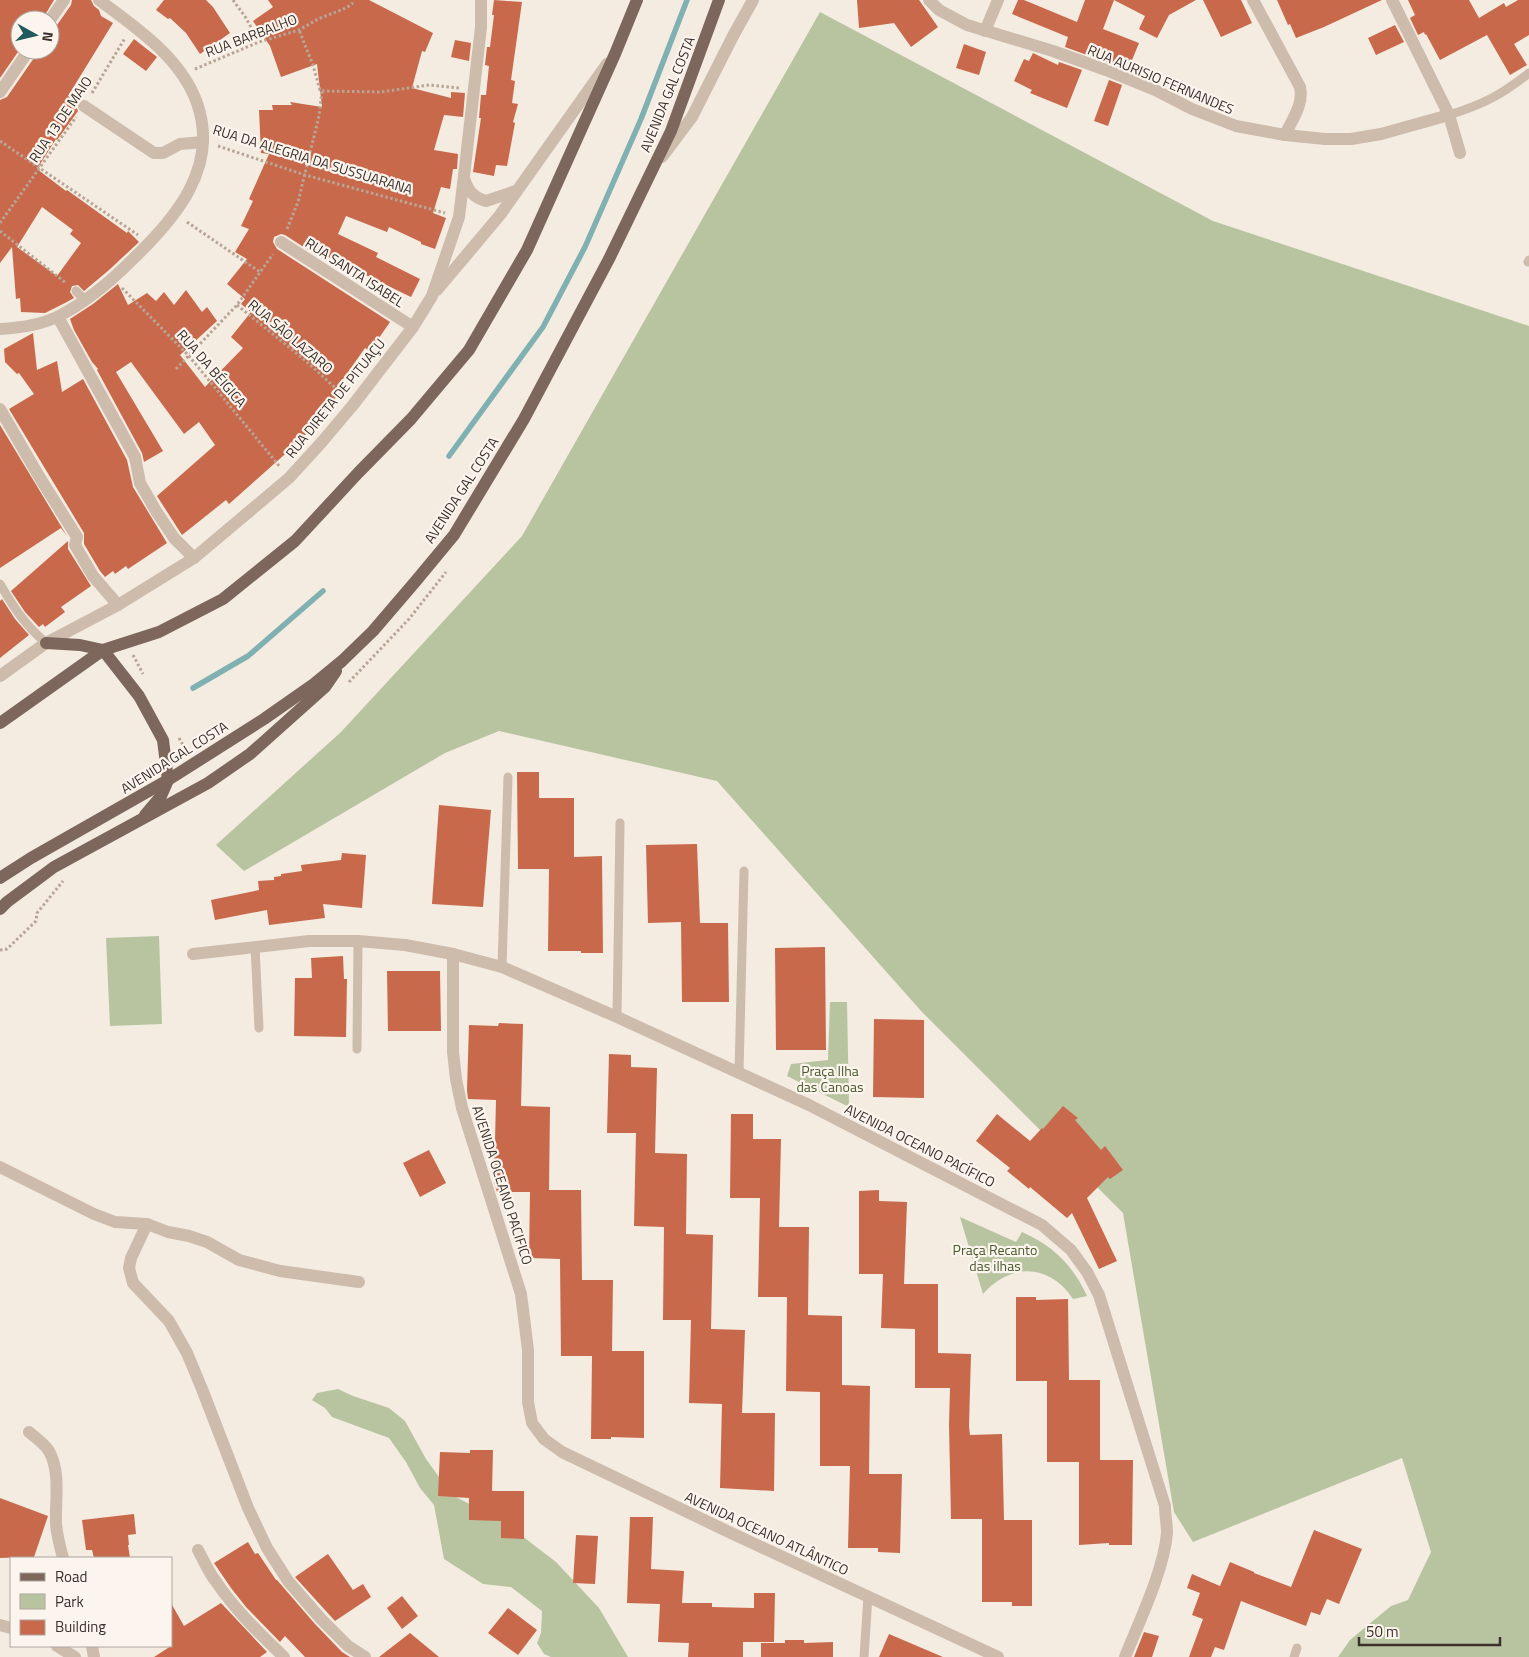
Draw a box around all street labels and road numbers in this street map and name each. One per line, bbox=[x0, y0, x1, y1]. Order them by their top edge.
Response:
street label: RUA BARBALHO bbox=[202, 8, 300, 62]
street label: AVENIDA GAL COSTA bbox=[634, 32, 700, 155]
street label: RUA AURISIO FERNANDES bbox=[1085, 39, 1237, 119]
street label: RUA 13 DE MAIO bbox=[23, 72, 97, 166]
street label: RUA DA ALEGRIA DA SUSSUARANA bbox=[210, 119, 416, 200]
street label: RUA SANTA ISABEL bbox=[301, 232, 409, 312]
street label: RUA SÃO LAZARO bbox=[244, 294, 338, 378]
street label: RUA DA BÉIGICA bbox=[172, 324, 252, 412]
street label: RUA DIRETA DE PITUAÇU bbox=[280, 334, 390, 462]
street label: AVENIDA GAL COSTA bbox=[419, 432, 504, 547]
street label: AVENIDA GAL COSTA bbox=[116, 715, 232, 799]
street label: AVENIDA OCEANO PACÍFICO bbox=[841, 1098, 999, 1192]
street label: AVENIDA OCEANO PACIFICO bbox=[467, 1103, 539, 1267]
street label: AVENIDA OCEANO ATLÂNTICO bbox=[682, 1486, 852, 1580]

